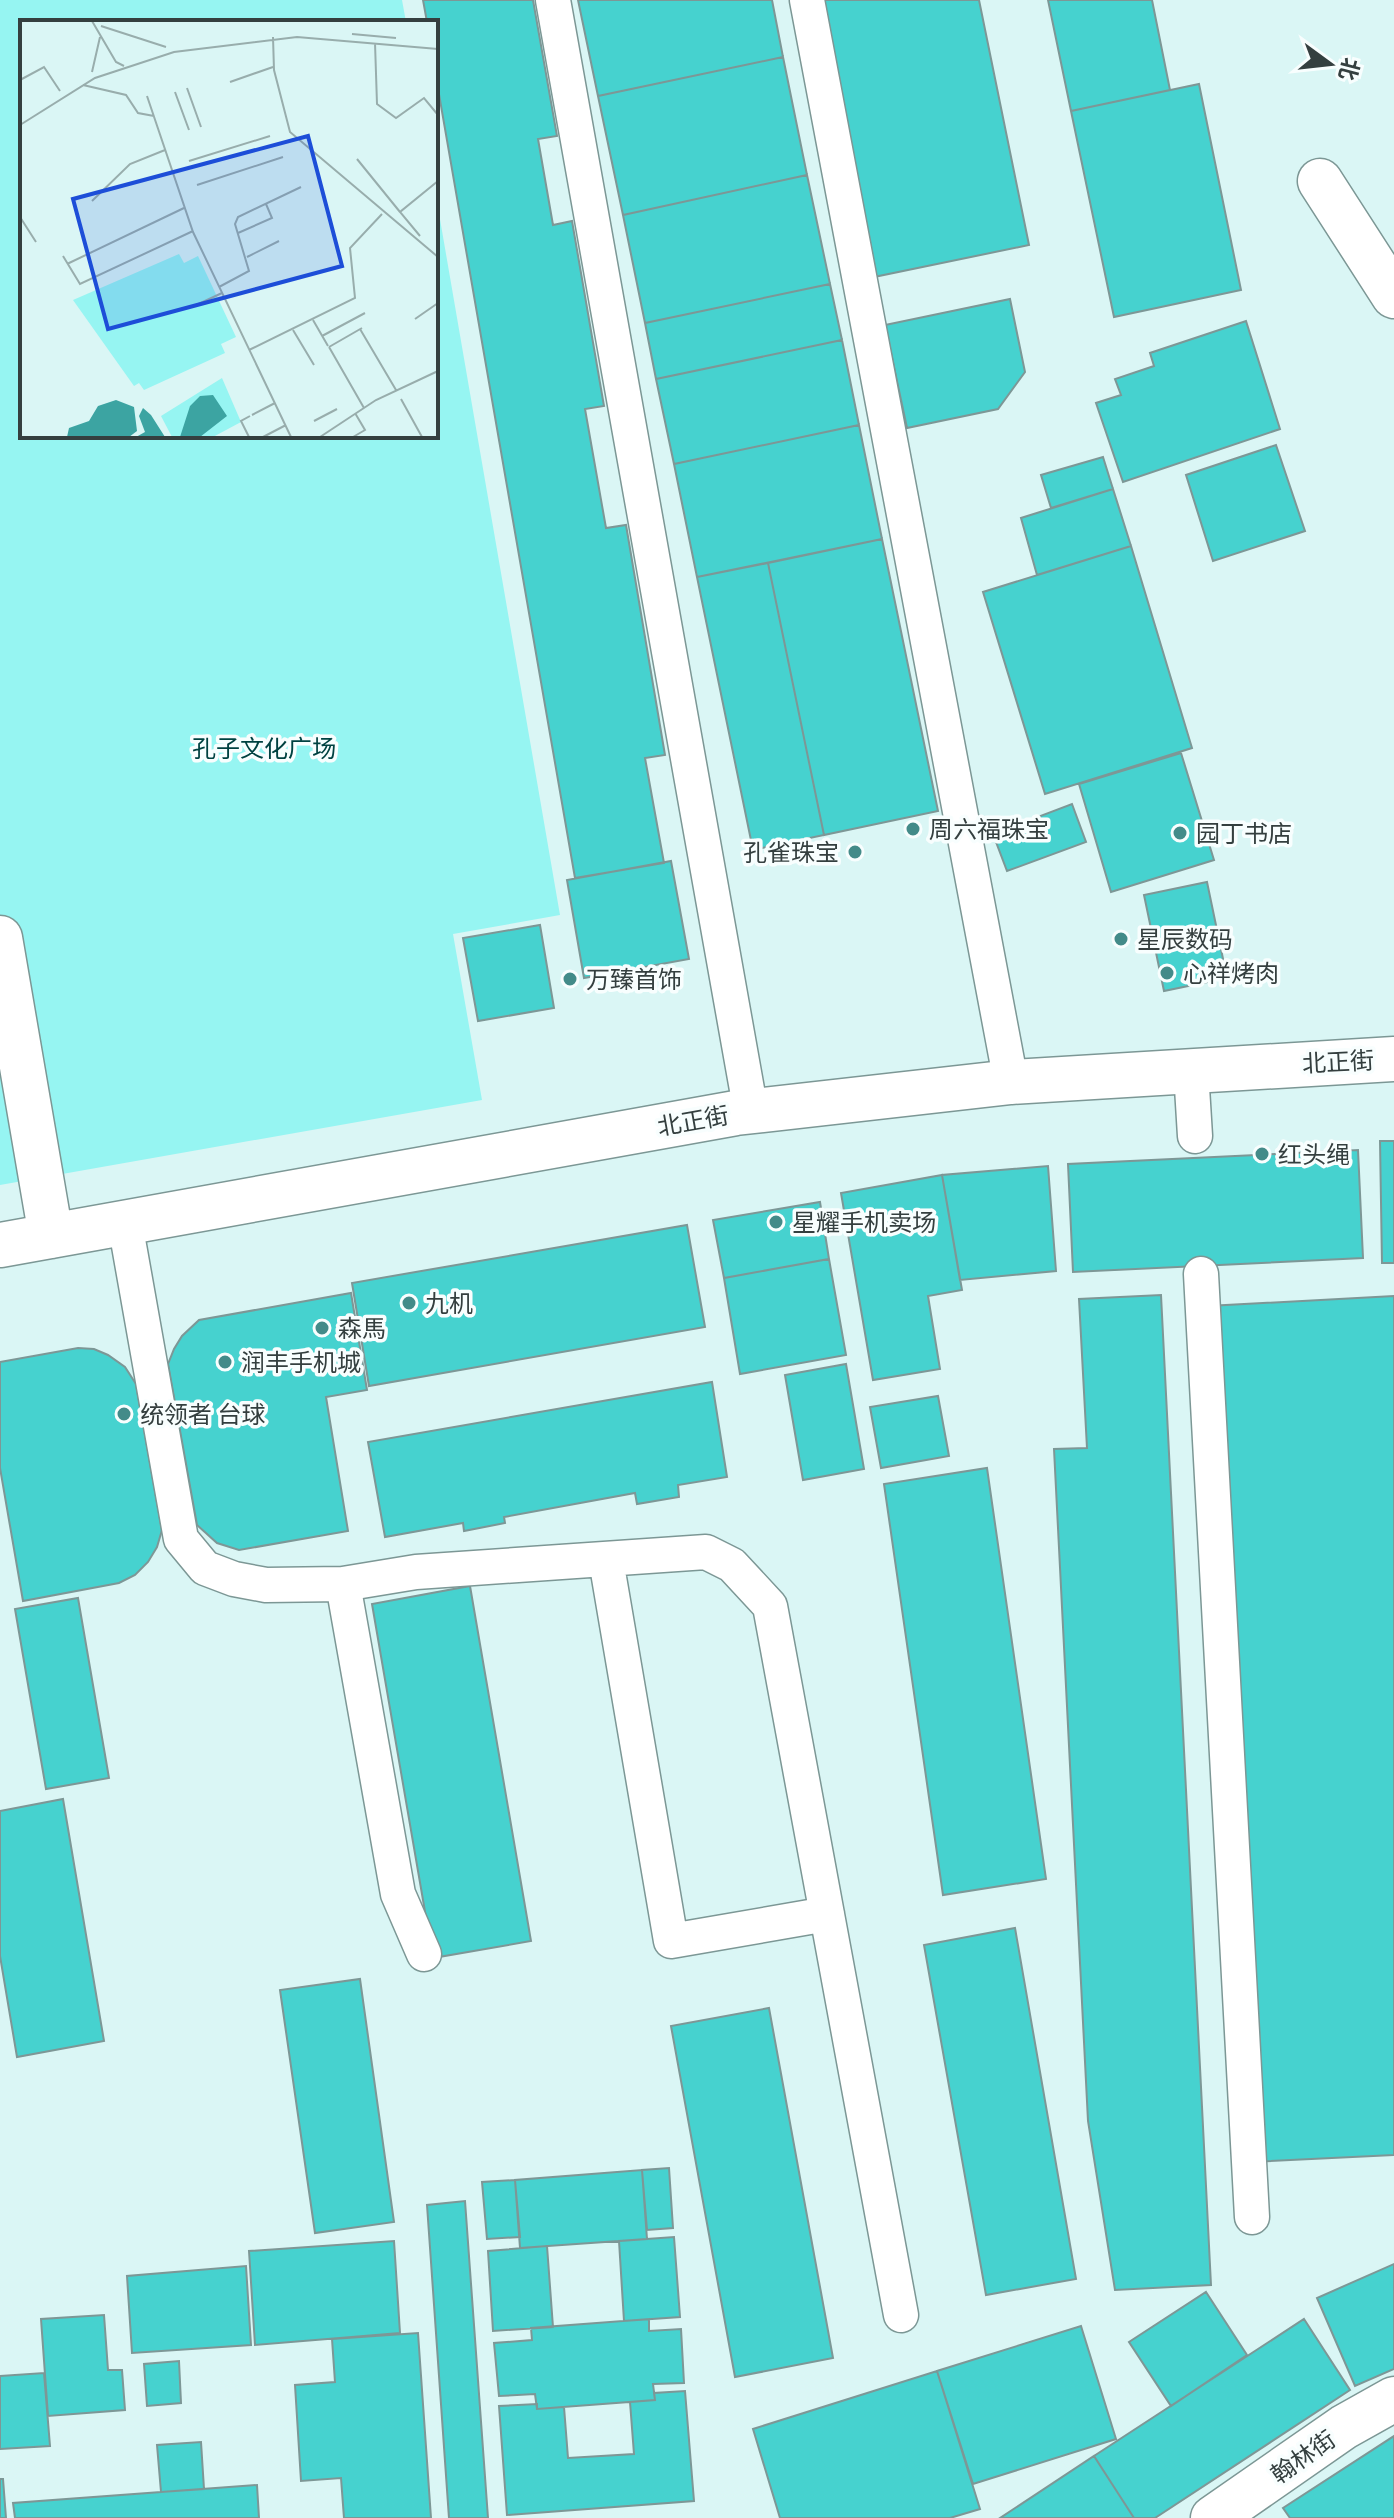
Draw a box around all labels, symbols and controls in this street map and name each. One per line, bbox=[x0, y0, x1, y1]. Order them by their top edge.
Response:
inset map bbox=[20, 20, 438, 438]
north arrow bbox=[1290, 24, 1370, 104]
text: 北 bbox=[1333, 55, 1365, 83]
park label: 孔子文化广场 bbox=[192, 734, 336, 763]
place label: 周六福珠宝 bbox=[929, 815, 1049, 844]
place label: 园丁书店 bbox=[1196, 819, 1292, 848]
marker: 周六福珠宝 bbox=[904, 820, 922, 838]
marker: 园丁书店 bbox=[1171, 824, 1189, 842]
place label: 孔雀珠宝 bbox=[743, 838, 839, 867]
marker: 孔雀珠宝 bbox=[846, 843, 864, 861]
place label: 星辰数码 bbox=[1137, 925, 1233, 954]
marker: 星辰数码 bbox=[1112, 930, 1130, 948]
place label: 心祥烤肉 bbox=[1183, 959, 1279, 988]
marker: 心祥烤肉 bbox=[1158, 964, 1176, 982]
place label: 万臻首饰 bbox=[586, 965, 682, 994]
marker: 万臻首饰 bbox=[561, 970, 579, 988]
street label: 北正街 bbox=[1301, 1046, 1375, 1078]
street label: 北正街 bbox=[655, 1100, 731, 1142]
place label: 红头绳 bbox=[1278, 1140, 1350, 1169]
marker: 红头绳 bbox=[1253, 1145, 1271, 1163]
place label: 星耀手机卖场 bbox=[792, 1208, 936, 1237]
marker: 星耀手机卖场 bbox=[767, 1213, 785, 1231]
place label: 九机 bbox=[425, 1289, 473, 1318]
marker: 九机 bbox=[400, 1294, 418, 1312]
place label: 森馬 bbox=[338, 1314, 386, 1343]
marker: 森馬 bbox=[313, 1319, 331, 1337]
place label: 润丰手机城 bbox=[241, 1348, 361, 1377]
marker: 润丰手机城 bbox=[216, 1353, 234, 1371]
place label: 统领者 台球 bbox=[140, 1400, 265, 1429]
marker: 统领者 台球 bbox=[115, 1405, 133, 1423]
street label: 翰林街 bbox=[1265, 2424, 1341, 2490]

